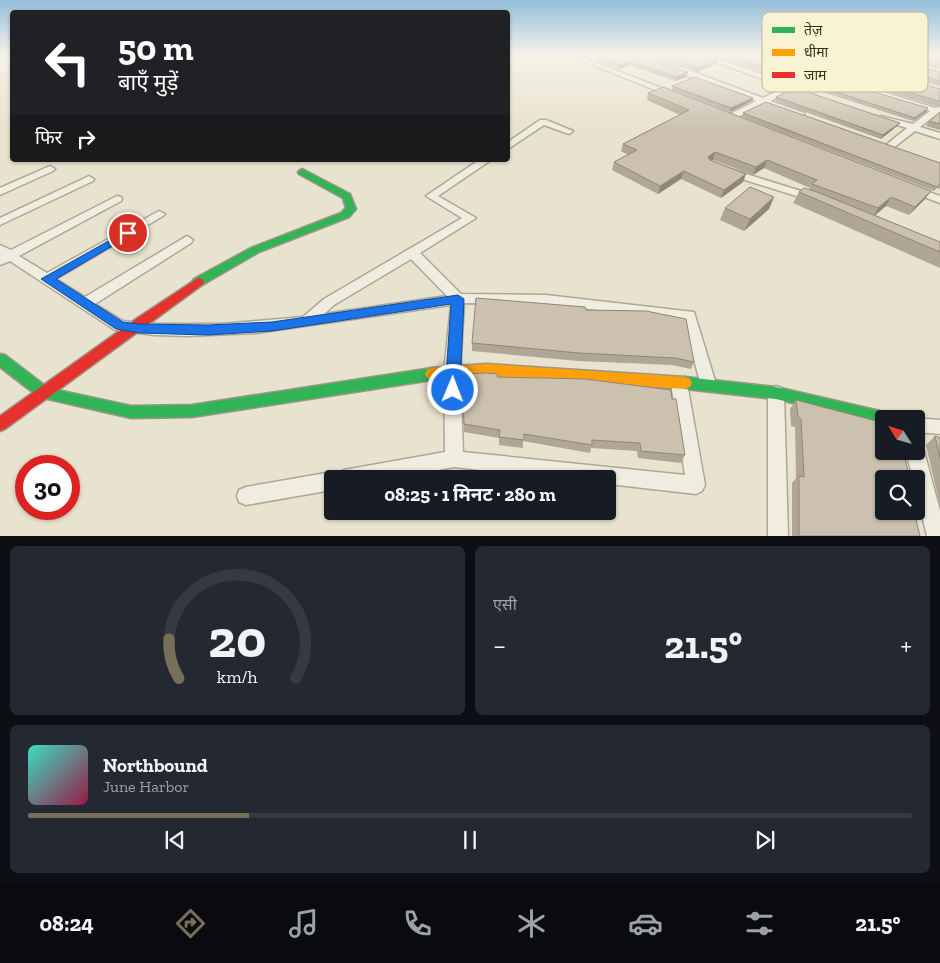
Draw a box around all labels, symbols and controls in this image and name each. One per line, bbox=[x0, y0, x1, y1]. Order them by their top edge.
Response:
legend bbox=[762, 12, 928, 92]
text: तेज़ bbox=[804, 21, 823, 39]
text: 50 m bbox=[118, 27, 194, 69]
icon: left bbox=[35, 30, 100, 95]
text: धीमा bbox=[804, 44, 829, 61]
text: जाम bbox=[804, 67, 827, 84]
text: बाएँ मुड़ें bbox=[118, 69, 178, 96]
icon: right bbox=[72, 125, 100, 153]
text: फिर bbox=[35, 126, 62, 149]
pin bbox=[107, 212, 149, 254]
icon: arrive bbox=[114, 219, 142, 247]
position arrow bbox=[426, 363, 478, 415]
north arrow bbox=[875, 410, 925, 460]
map controls bbox=[875, 410, 925, 520]
speed limit sign: 30 bbox=[15, 455, 80, 520]
button: search bbox=[875, 470, 925, 520]
text: 08:25 · 1 मिनट · 280 m bbox=[384, 483, 556, 506]
text: एसी bbox=[493, 595, 517, 614]
text: 20 bbox=[209, 608, 266, 670]
text: 21.5° bbox=[664, 622, 742, 668]
text: − bbox=[493, 629, 506, 662]
text: + bbox=[900, 629, 912, 662]
text: km/h bbox=[217, 666, 258, 688]
text: Northbound bbox=[103, 754, 208, 777]
text: June Harbor bbox=[103, 777, 189, 796]
icon: previous bbox=[161, 826, 189, 854]
icon: pause bbox=[456, 826, 484, 854]
icon: next bbox=[751, 826, 779, 854]
icon: directions bbox=[173, 906, 208, 941]
icon: music bbox=[286, 906, 321, 941]
icon: phone bbox=[400, 906, 435, 941]
icon: climate bbox=[514, 906, 549, 941]
icon: car bbox=[628, 906, 663, 941]
icon: filters bbox=[742, 906, 777, 941]
text: 08:24 bbox=[39, 910, 94, 937]
text: 21.5° bbox=[855, 910, 901, 937]

